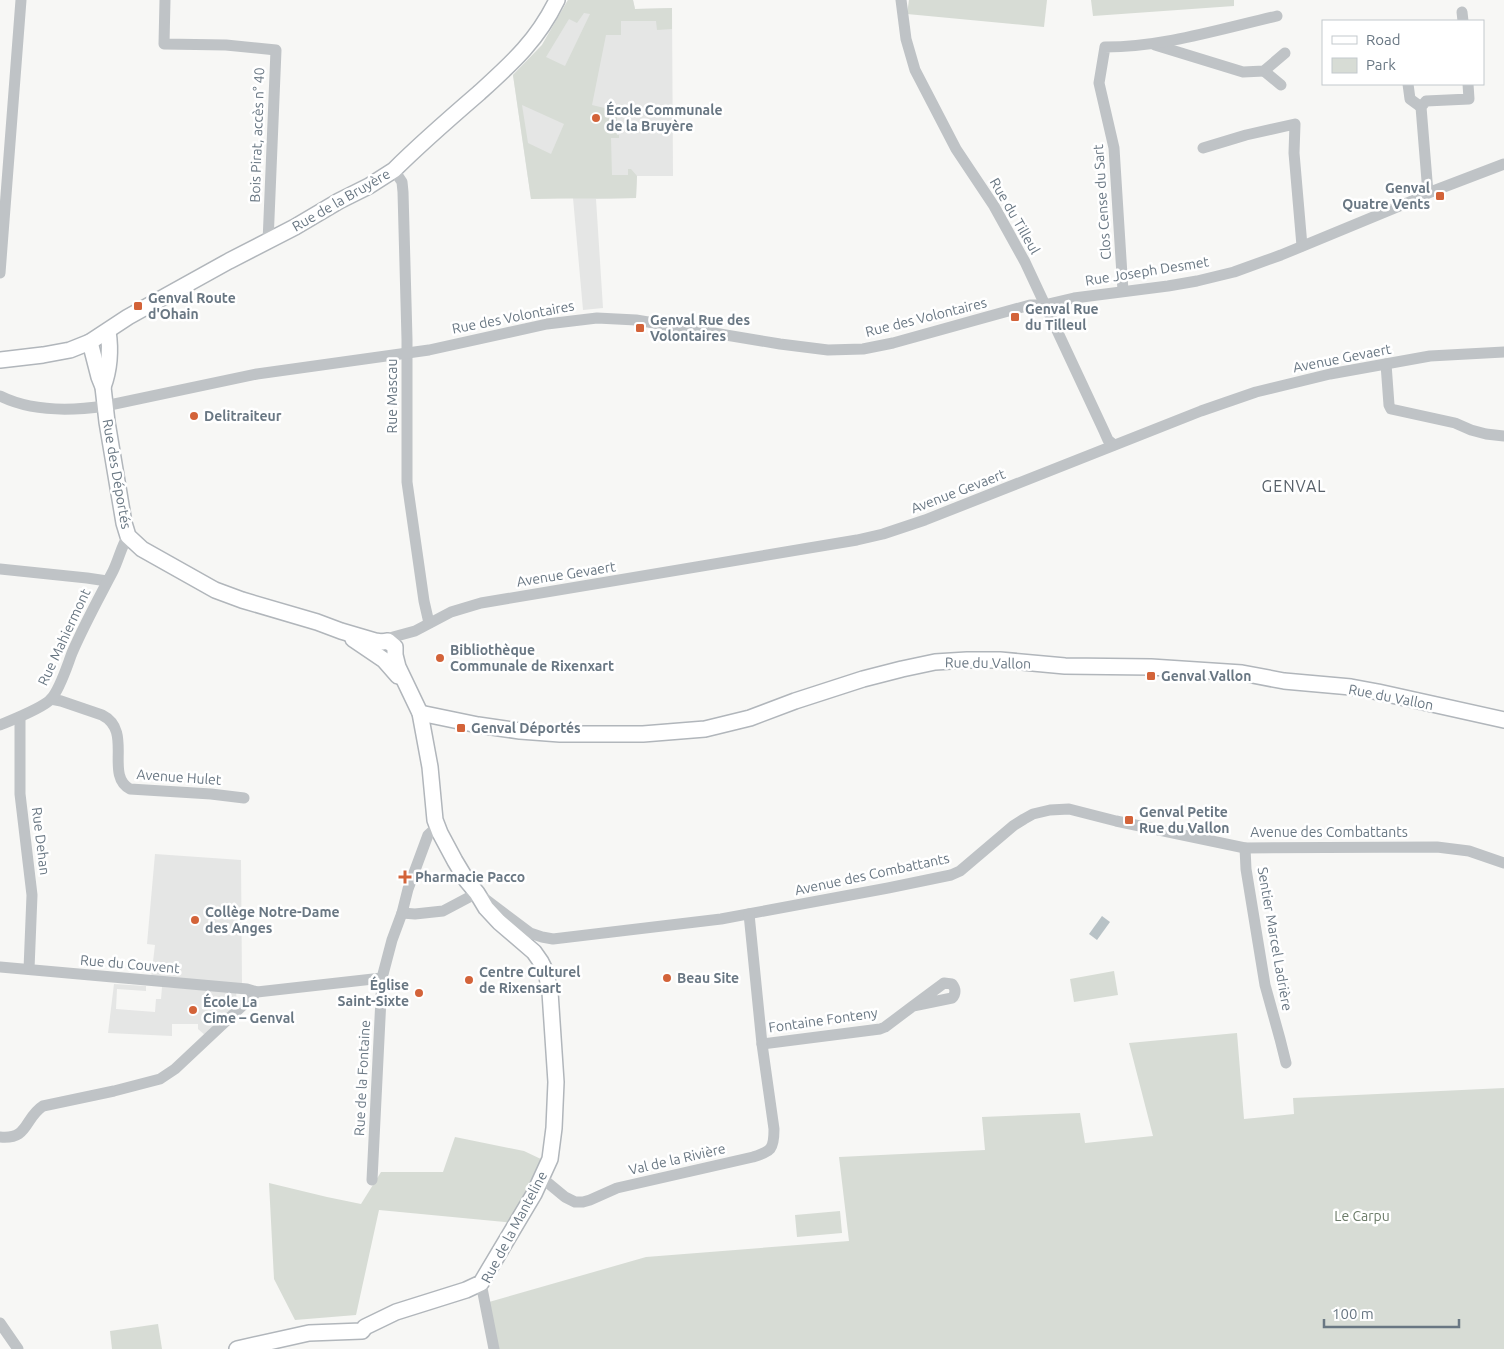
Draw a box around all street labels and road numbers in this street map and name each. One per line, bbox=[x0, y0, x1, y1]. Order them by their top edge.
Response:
street label: Bois Pirat, accès n° 40 bbox=[247, 67, 267, 203]
street label: Clos Cense du Sart bbox=[1090, 143, 1114, 260]
street label: Rue de la Bruyère bbox=[289, 165, 393, 235]
street label: Rue du Tilleul bbox=[987, 175, 1043, 257]
street label: Rue Joseph Desmet bbox=[1084, 253, 1210, 289]
street label: Rue des Volontaires bbox=[864, 294, 988, 340]
street label: Rue des Volontaires bbox=[450, 297, 576, 337]
street label: Avenue Gevaert bbox=[1291, 341, 1393, 375]
street label: Rue Mascau bbox=[384, 359, 400, 433]
street label: Rue des Déportés bbox=[99, 418, 135, 530]
street label: Avenue Gevaert bbox=[908, 465, 1008, 516]
street label: Avenue Gevaert bbox=[515, 558, 617, 590]
street label: Rue Mahiermont bbox=[35, 585, 94, 688]
street label: Rue du Vallon bbox=[945, 654, 1031, 672]
street label: Rue du Vallon bbox=[1347, 681, 1435, 713]
street label: Avenue Hulet bbox=[136, 766, 222, 788]
street label: Rue Dehan bbox=[29, 806, 53, 876]
street label: Avenue des Combattants bbox=[1250, 824, 1408, 840]
street label: Avenue des Combattants bbox=[793, 850, 951, 898]
street label: Sentier Marcel Ladrière bbox=[1254, 866, 1296, 1012]
street label: Rue du Couvent bbox=[80, 952, 181, 976]
street label: Fontaine Fonteny bbox=[767, 1004, 879, 1036]
street label: Rue de la Fontaine bbox=[351, 1020, 373, 1136]
street label: Val de la Rivière bbox=[627, 1140, 727, 1178]
street label: Rue de la Manteline bbox=[478, 1168, 550, 1286]

